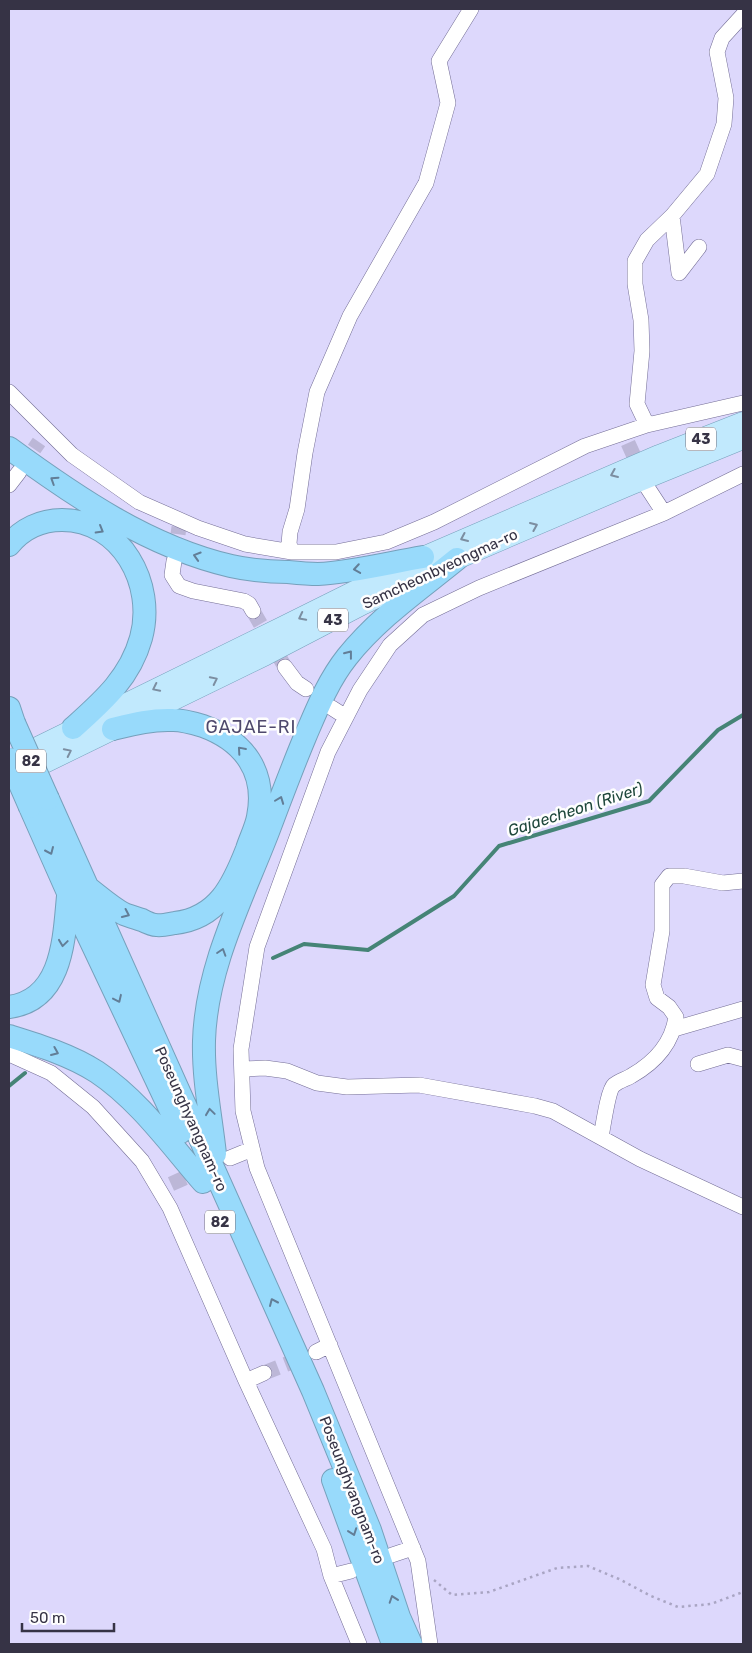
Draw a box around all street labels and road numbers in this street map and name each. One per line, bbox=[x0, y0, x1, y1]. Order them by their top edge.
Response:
road number: 43 bbox=[686, 428, 716, 450]
street label: Samcheonbyeongma-ro bbox=[360, 525, 520, 613]
road number: 43 bbox=[318, 608, 348, 632]
road number: 82 bbox=[16, 749, 46, 772]
street label: Poseunghyangnam-ro bbox=[151, 1044, 231, 1194]
road number: 82 bbox=[205, 1210, 235, 1234]
street label: Poseunghyangnam-ro bbox=[316, 1414, 388, 1566]

